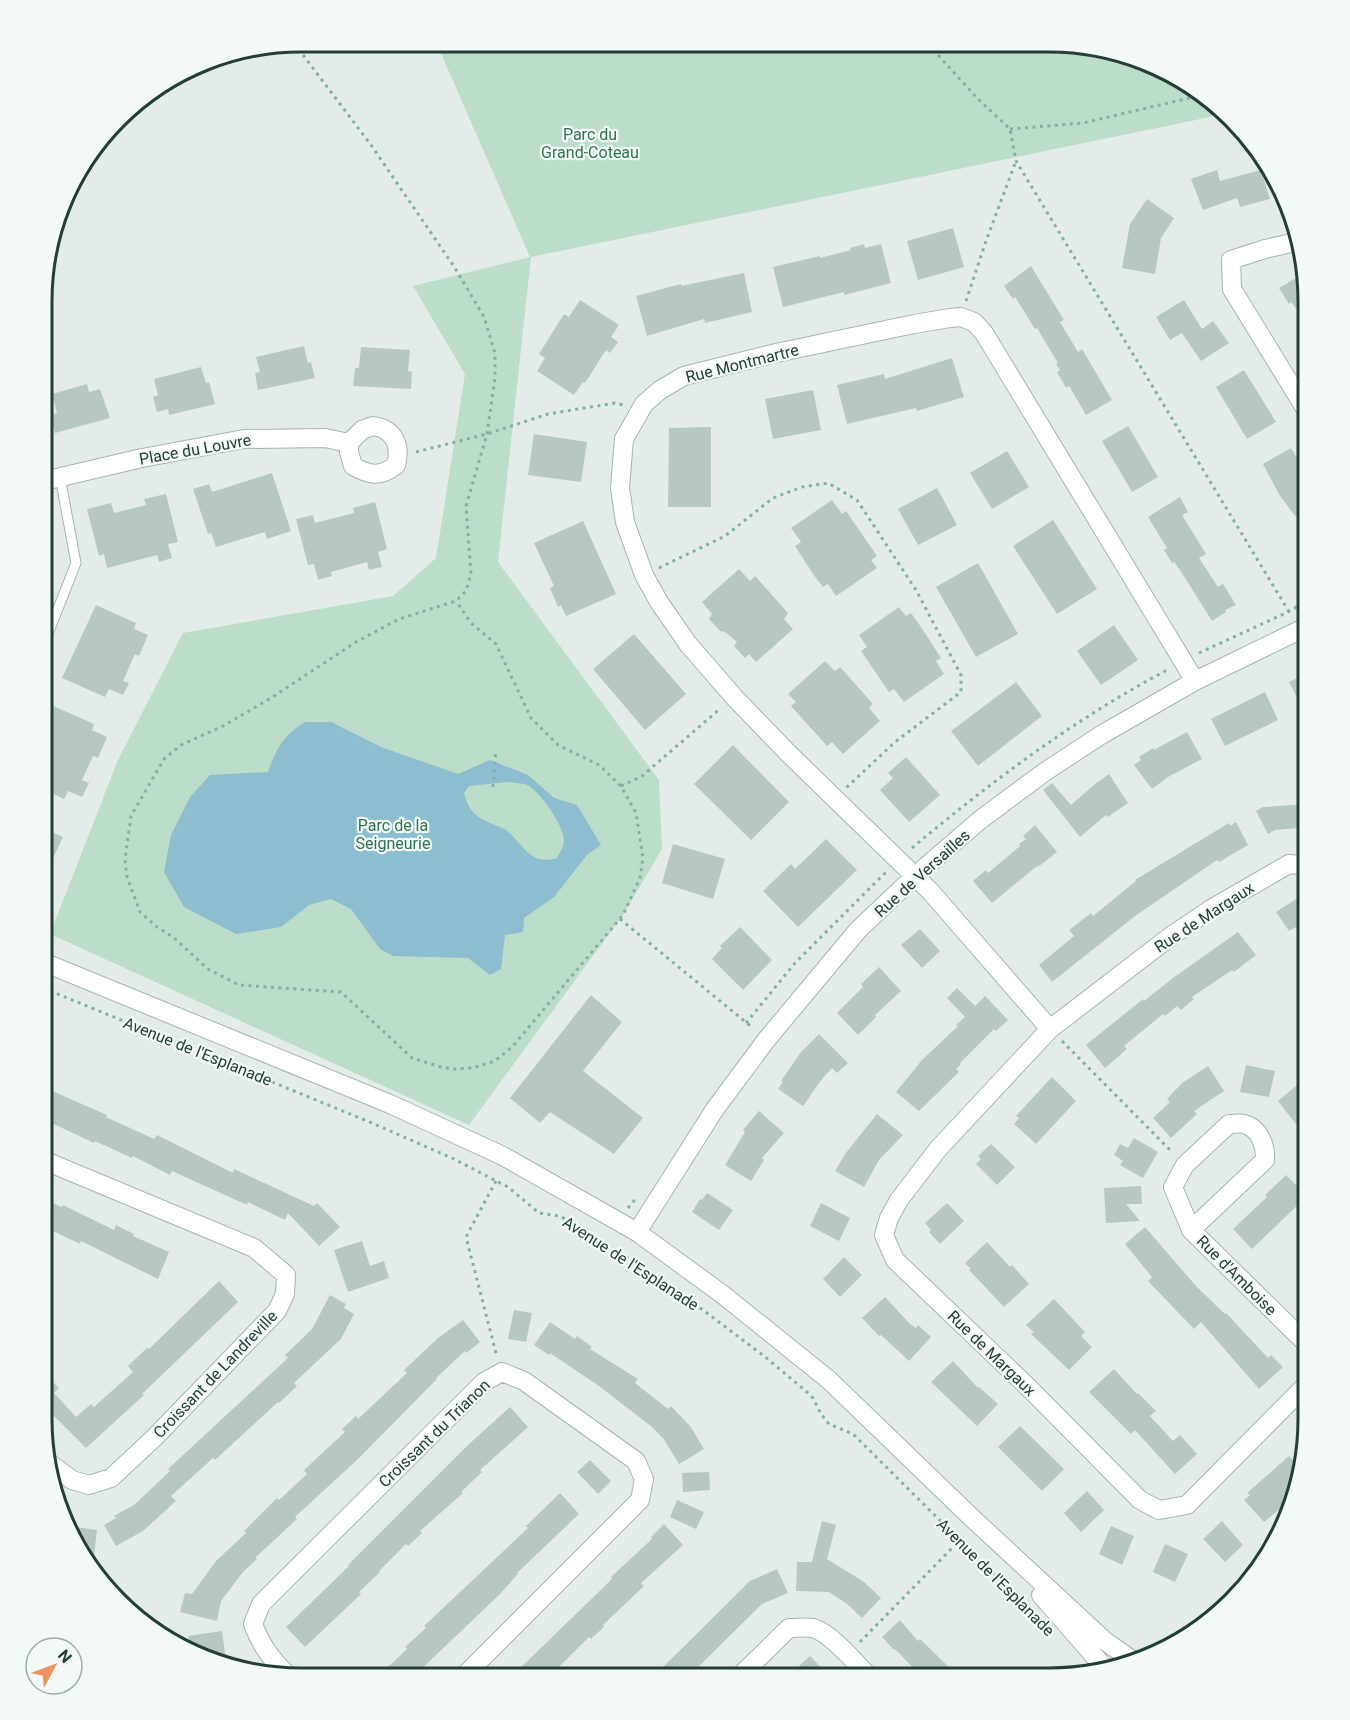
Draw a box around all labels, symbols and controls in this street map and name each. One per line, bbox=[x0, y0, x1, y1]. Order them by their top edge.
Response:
park label: Parc du Grand-Coteau bbox=[541, 125, 639, 162]
street label: Rue Montmartre bbox=[684, 340, 801, 387]
street label: Place du Louvre bbox=[138, 430, 253, 469]
park label: Parc de la Seigneurie bbox=[356, 816, 430, 853]
street label: Rue de Versailles bbox=[871, 826, 974, 921]
street label: Rue de Margaux bbox=[1151, 878, 1258, 957]
street label: Avenue de l'Esplanade bbox=[121, 1013, 275, 1090]
street label: Avenue de l'Esplanade bbox=[559, 1212, 702, 1315]
street label: Rue d'Amboise bbox=[1193, 1231, 1281, 1319]
street label: Croissant de Landreville bbox=[149, 1307, 281, 1442]
street label: Rue de Margaux bbox=[944, 1307, 1040, 1400]
street label: Croissant du Trianon bbox=[375, 1375, 494, 1491]
street label: Avenue de l'Esplanade bbox=[933, 1515, 1058, 1640]
north arrow bbox=[24, 1636, 84, 1696]
text: N bbox=[54, 1646, 76, 1667]

